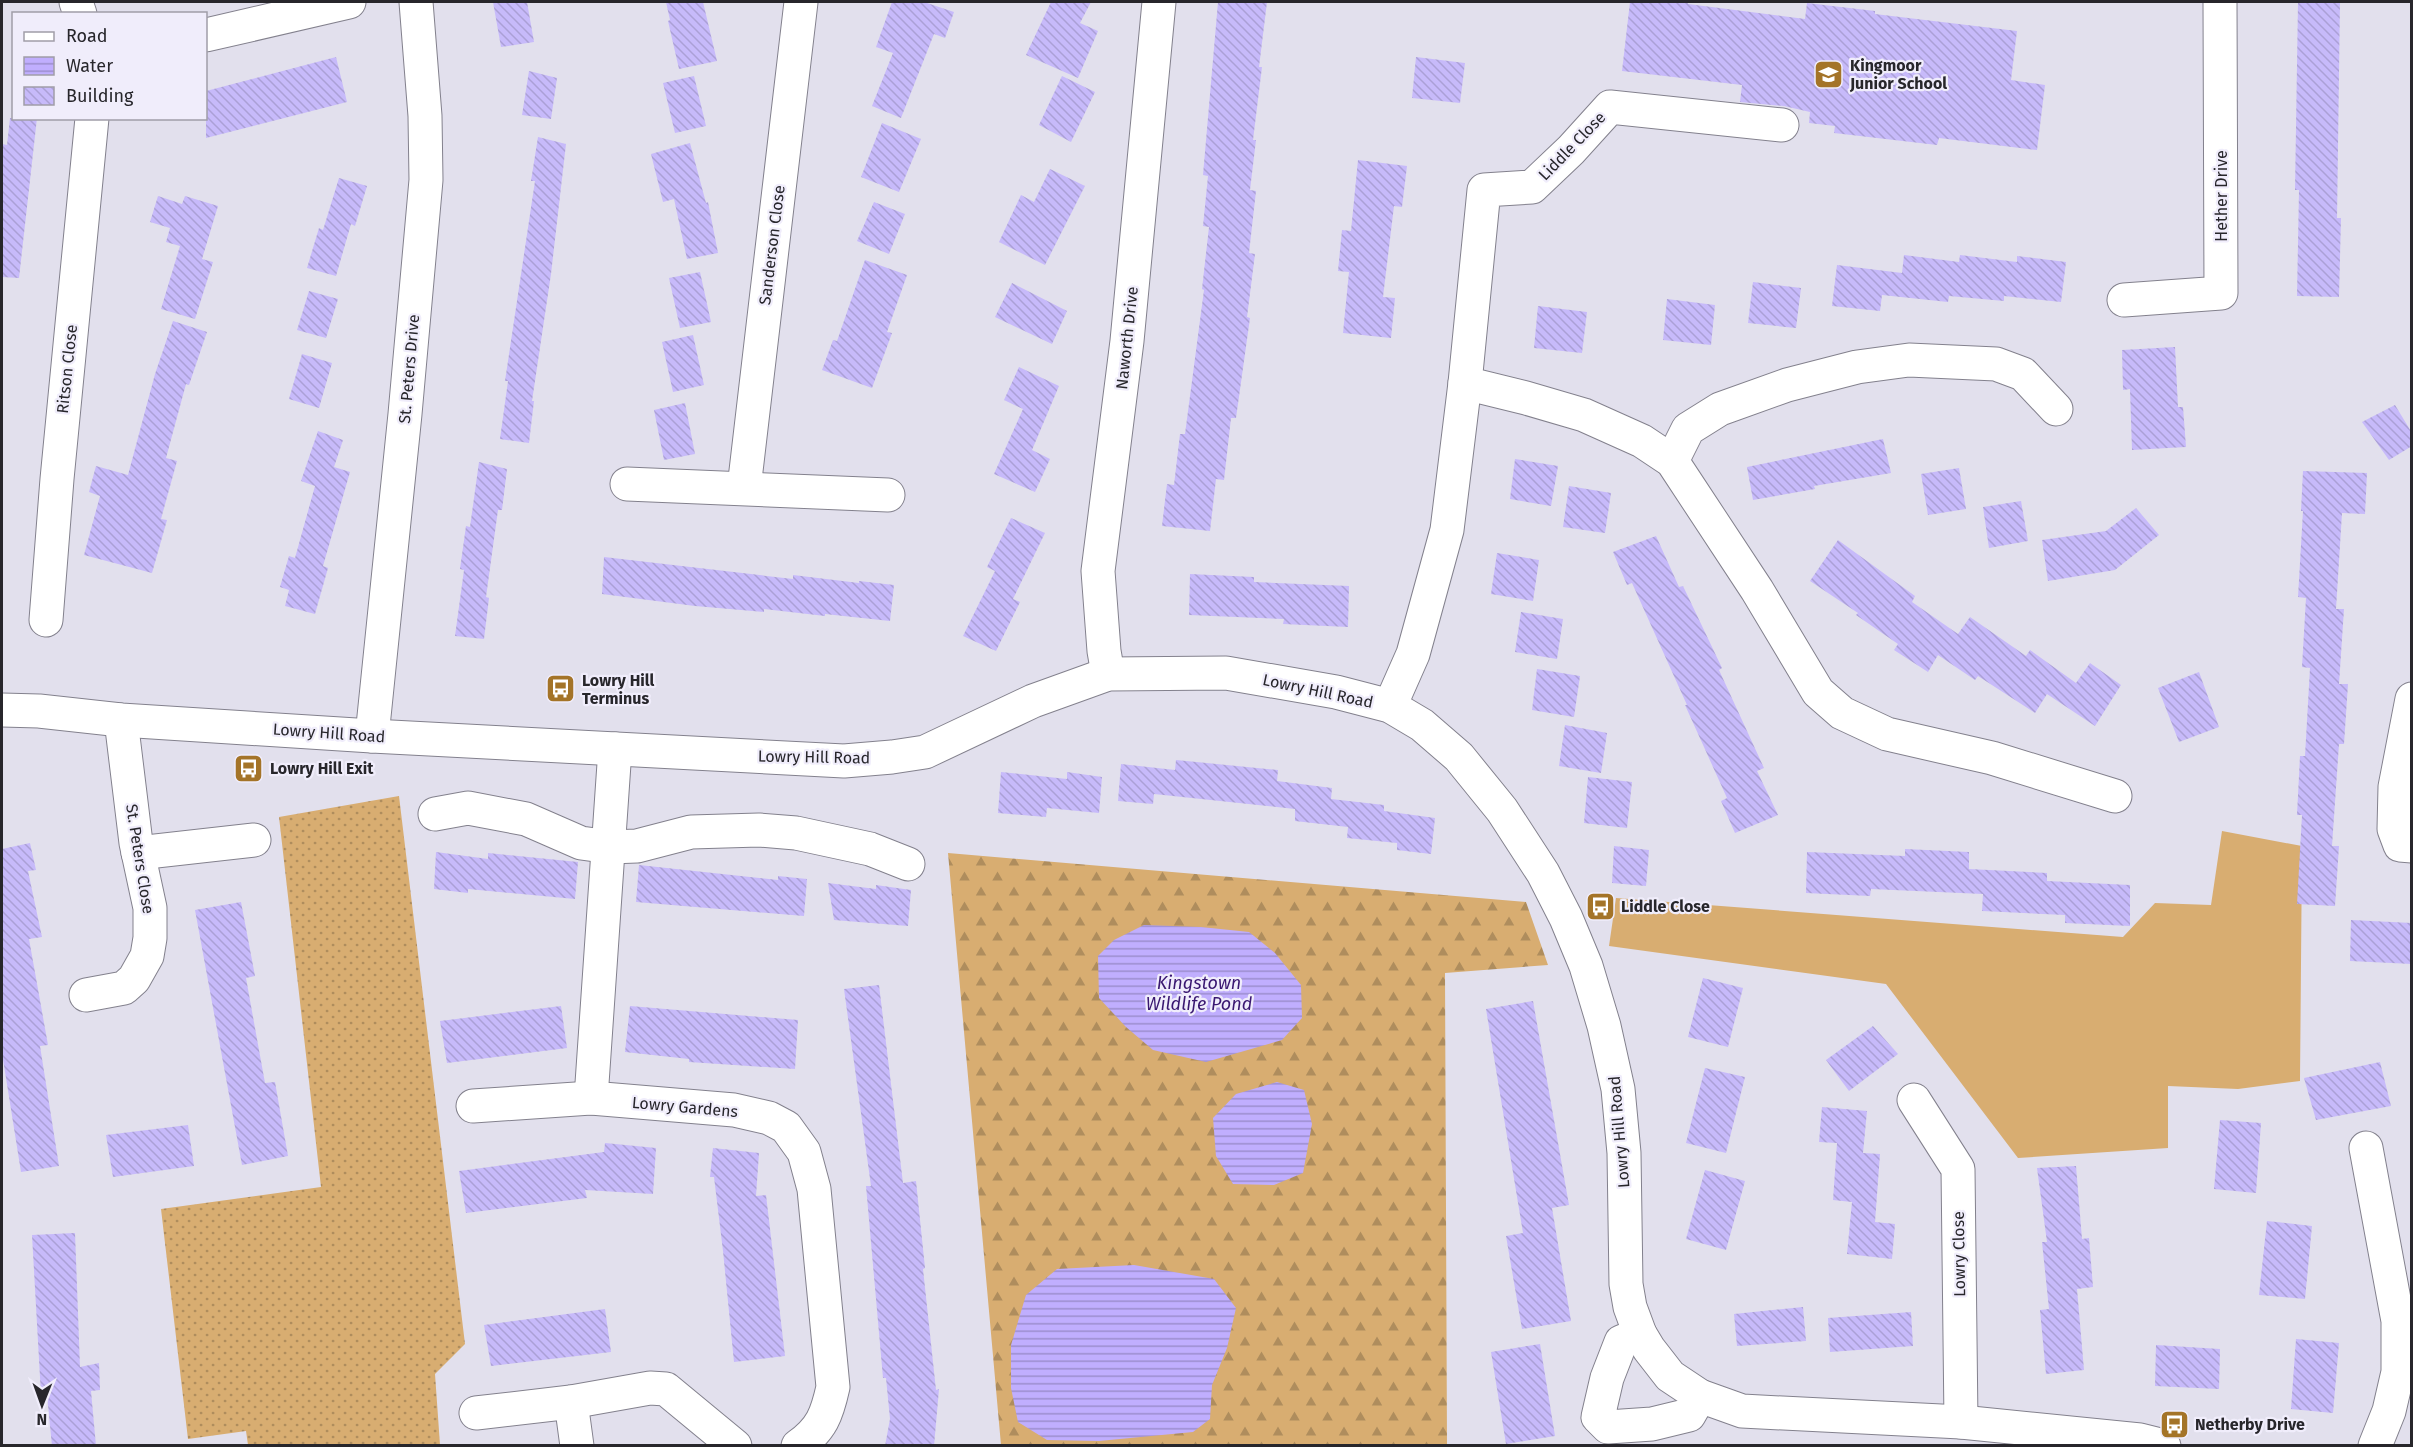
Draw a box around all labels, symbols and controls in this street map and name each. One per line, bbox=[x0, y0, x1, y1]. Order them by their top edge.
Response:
legend bbox=[12, 12, 207, 120]
text: Road bbox=[66, 25, 108, 47]
text: Water bbox=[66, 55, 113, 77]
place label: Kingmoor Junior School bbox=[1849, 56, 1947, 93]
school or university icon: Kingmoor Junior School bbox=[1813, 58, 1845, 90]
text: Building bbox=[66, 85, 134, 107]
street label: Liddle Close bbox=[1535, 108, 1609, 184]
street label: Hether Drive bbox=[2212, 150, 2231, 242]
street label: Sanderson Close bbox=[755, 184, 789, 306]
street label: Naworth Drive bbox=[1112, 286, 1142, 390]
street label: St. Peters Drive bbox=[395, 314, 423, 424]
street label: Ritson Close bbox=[53, 324, 81, 414]
street label: Lowry Hill Road bbox=[1261, 670, 1375, 712]
place label: Lowry Hill Terminus bbox=[582, 671, 655, 708]
bus stop icon: Lowry Hill Terminus bbox=[545, 673, 577, 705]
street label: Lowry Hill Road bbox=[272, 720, 386, 746]
street label: Lowry Hill Road bbox=[758, 747, 870, 767]
bus stop icon: Lowry Hill Exit bbox=[233, 752, 265, 784]
place label: Lowry Hill Exit bbox=[270, 759, 374, 778]
street label: St. Peters Close bbox=[122, 803, 158, 915]
bus stop icon: Liddle Close bbox=[1584, 890, 1616, 922]
place label: Liddle Close bbox=[1621, 897, 1710, 916]
water label: Kingstown Wildlife Pond bbox=[1146, 972, 1253, 1015]
street label: Lowry Hill Road bbox=[1605, 1075, 1633, 1189]
street label: Lowry Gardens bbox=[631, 1093, 739, 1121]
street label: Lowry Close bbox=[1949, 1211, 1969, 1297]
north arrow bbox=[12, 1375, 72, 1435]
bus stop icon: Netherby Drive bbox=[2158, 1408, 2190, 1440]
text: N bbox=[36, 1410, 47, 1429]
place label: Netherby Drive bbox=[2195, 1415, 2305, 1434]

